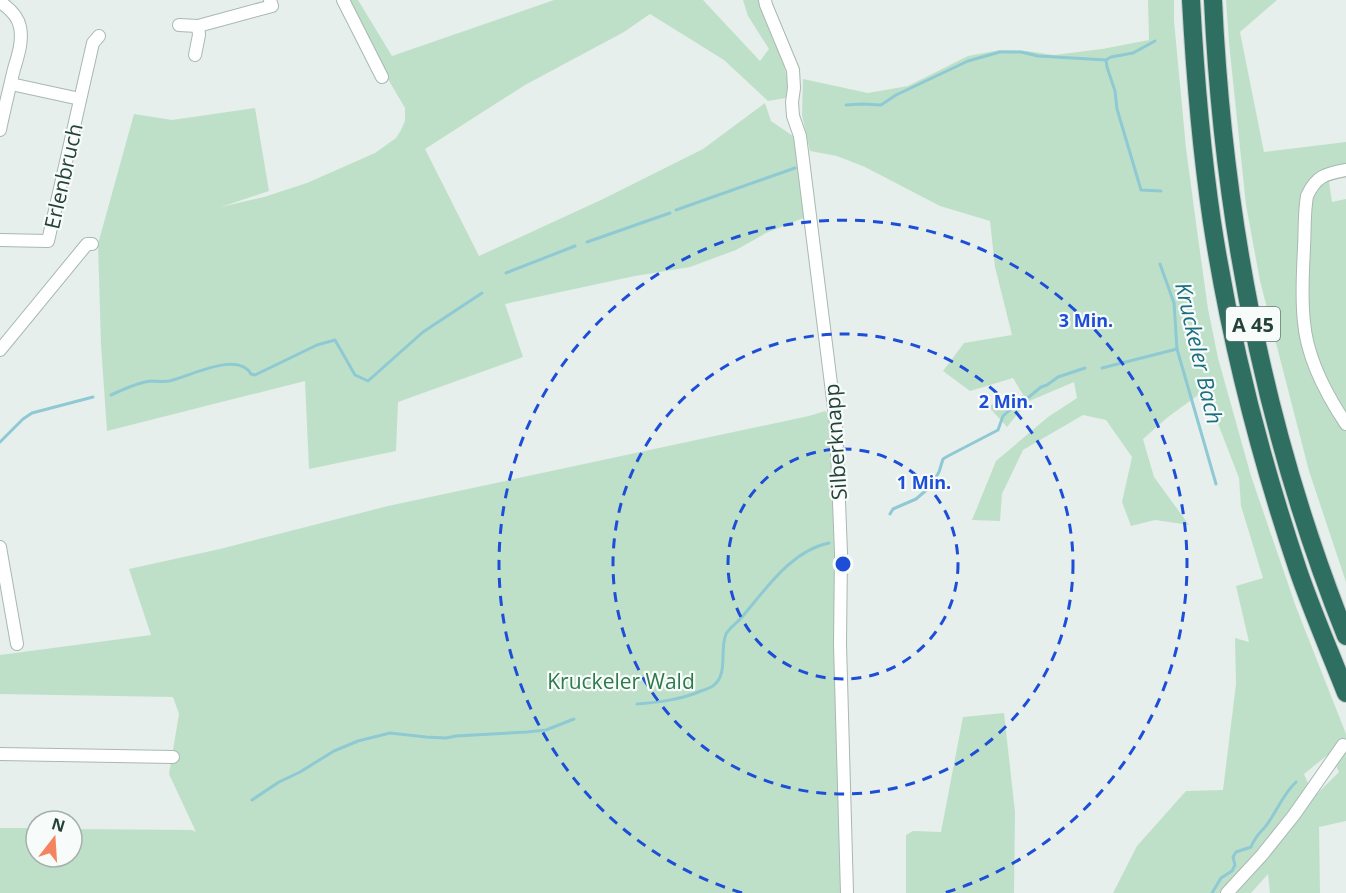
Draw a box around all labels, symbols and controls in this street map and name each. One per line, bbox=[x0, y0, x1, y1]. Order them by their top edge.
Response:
street label: Erlenbruch bbox=[37, 120, 89, 232]
water label: Kruckeler Bach bbox=[1169, 279, 1231, 427]
road number: A 45 bbox=[1226, 307, 1280, 341]
text: 3 Min. bbox=[1059, 308, 1113, 332]
street label: Silberknapp bbox=[817, 383, 853, 501]
text: 2 Min. bbox=[979, 389, 1033, 413]
text: 1 Min. bbox=[897, 470, 951, 494]
centre of rings bbox=[833, 554, 853, 574]
park label: Kruckeler Wald bbox=[547, 667, 695, 695]
north arrow bbox=[24, 809, 84, 869]
text: N bbox=[49, 812, 68, 837]

